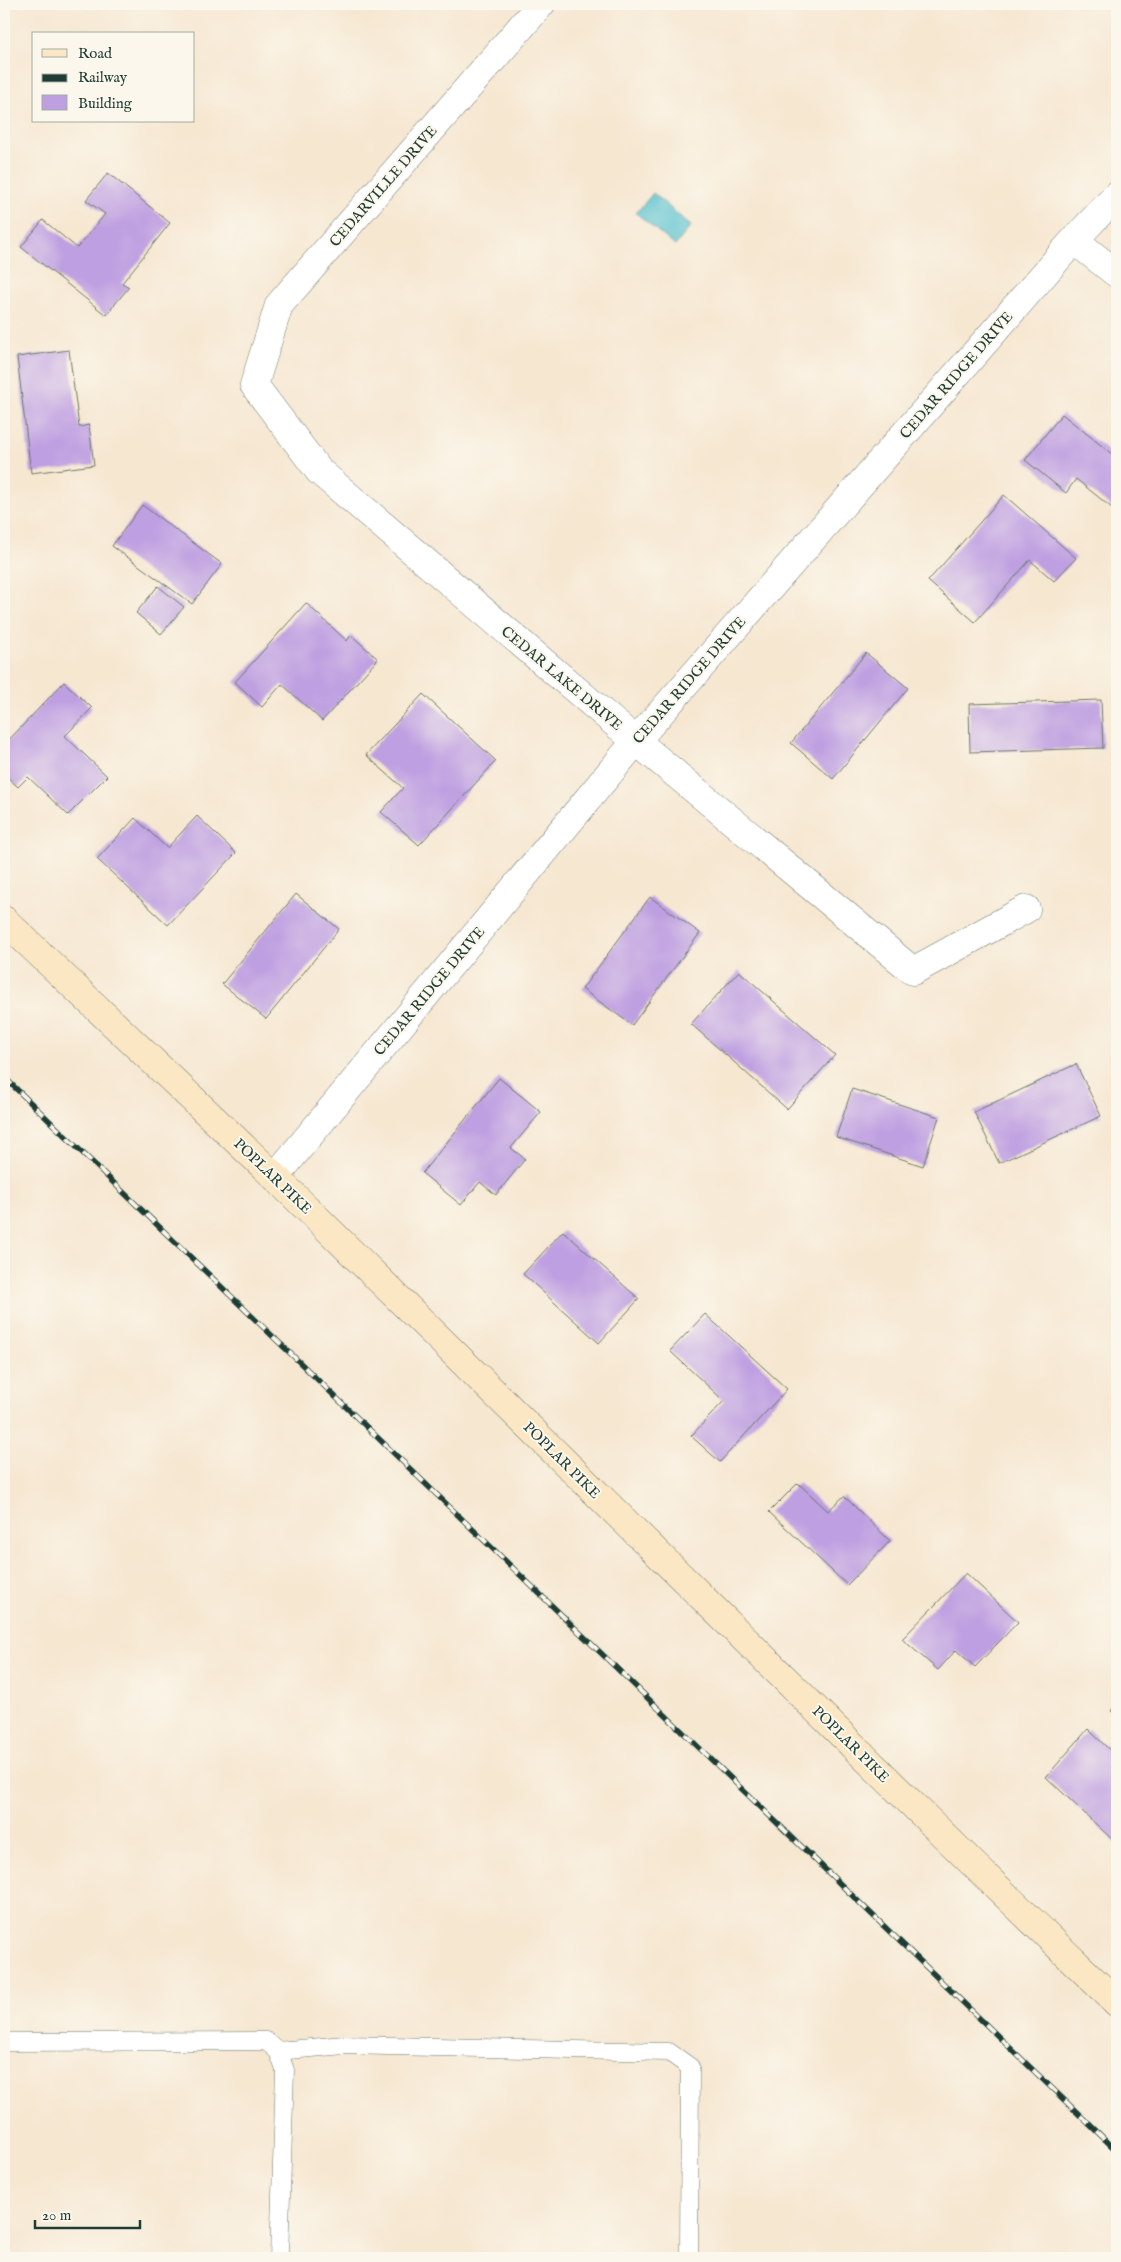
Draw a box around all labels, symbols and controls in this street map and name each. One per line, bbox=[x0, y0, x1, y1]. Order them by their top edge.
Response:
legend bbox=[32, 32, 195, 122]
text: Road bbox=[78, 44, 113, 63]
text: Railway bbox=[78, 68, 128, 87]
text: Building bbox=[78, 94, 133, 113]
street label: CEDARVILLE DRIVE bbox=[325, 122, 441, 251]
street label: CEDAR RIDGE DRIVE bbox=[896, 308, 1017, 443]
street label: CEDAR RIDGE DRIVE bbox=[629, 613, 750, 748]
street label: CEDAR LAKE DRIVE bbox=[497, 622, 626, 735]
street label: CEDAR RIDGE DRIVE bbox=[370, 923, 489, 1060]
street label: POPLAR PIKE bbox=[230, 1134, 316, 1218]
street label: POPLAR PIKE bbox=[519, 1418, 604, 1503]
street label: POPLAR PIKE bbox=[808, 1702, 893, 1787]
scale bar bbox=[35, 2197, 140, 2229]
text: 20 m bbox=[42, 2206, 72, 2225]

